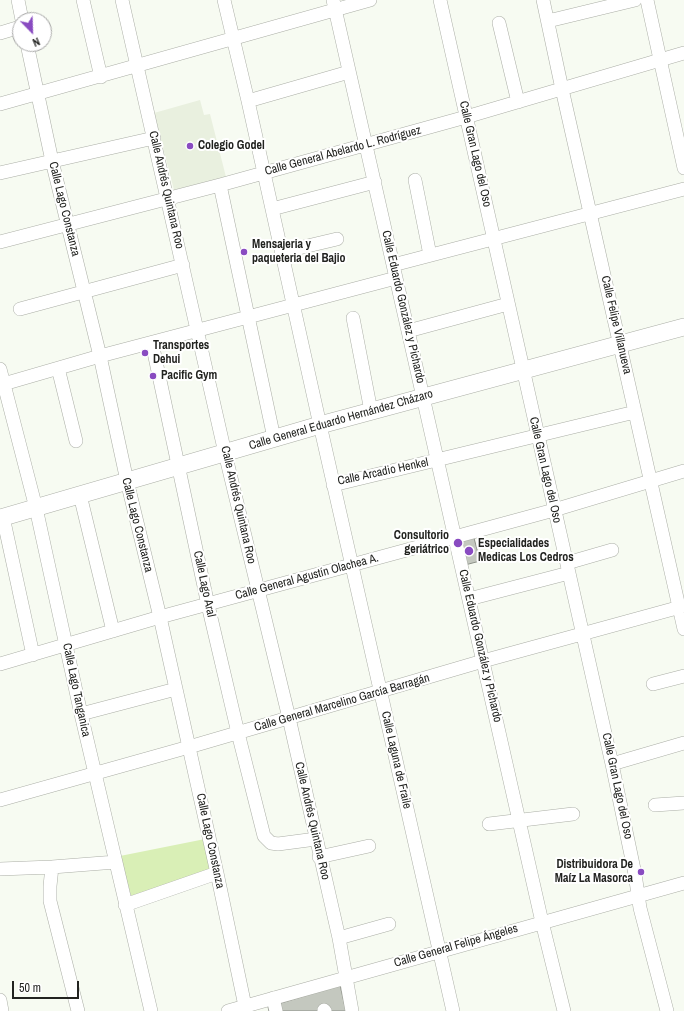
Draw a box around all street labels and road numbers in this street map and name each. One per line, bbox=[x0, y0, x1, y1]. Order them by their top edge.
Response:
street label: Calle Gran Lago del Oso bbox=[456, 100, 494, 208]
street label: Calle General Abelardo L. Rodríguez bbox=[263, 123, 423, 179]
street label: Calle Andrés Quintana Roo bbox=[145, 130, 187, 250]
street label: Calle Lago Constanza bbox=[45, 160, 83, 258]
street label: Calle Eduardo González y Pichardo bbox=[378, 229, 428, 385]
street label: Calle Felipe Villanueva bbox=[598, 274, 634, 376]
street label: Calle General Eduardo Hernández Cházaro bbox=[247, 387, 435, 453]
street label: Calle Gran Lago del Oso bbox=[526, 416, 564, 524]
street label: Calle Andrés Quintana Roo bbox=[217, 445, 259, 565]
street label: Calle Arcadio Henkel bbox=[336, 455, 430, 489]
street label: Calle Lago Constanza bbox=[118, 476, 156, 574]
street label: Calle Lago Aral bbox=[190, 550, 218, 618]
street label: Calle General Agustín Olachea A. bbox=[234, 551, 380, 603]
street label: Calle Eduardo González y Pichardo bbox=[455, 568, 505, 724]
street label: Calle Lago Tanganica bbox=[59, 642, 93, 738]
street label: Calle General Marcelino García Barragán bbox=[253, 671, 431, 735]
street label: Calle Laguna de Fraile bbox=[378, 710, 414, 810]
street label: Calle Gran Lago del Oso bbox=[599, 732, 635, 840]
street label: Calle Andrés Quintana Roo bbox=[291, 761, 333, 881]
street label: Calle Lago Constanza bbox=[193, 792, 227, 890]
street label: Calle General Felipe Ángeles bbox=[392, 921, 520, 971]

